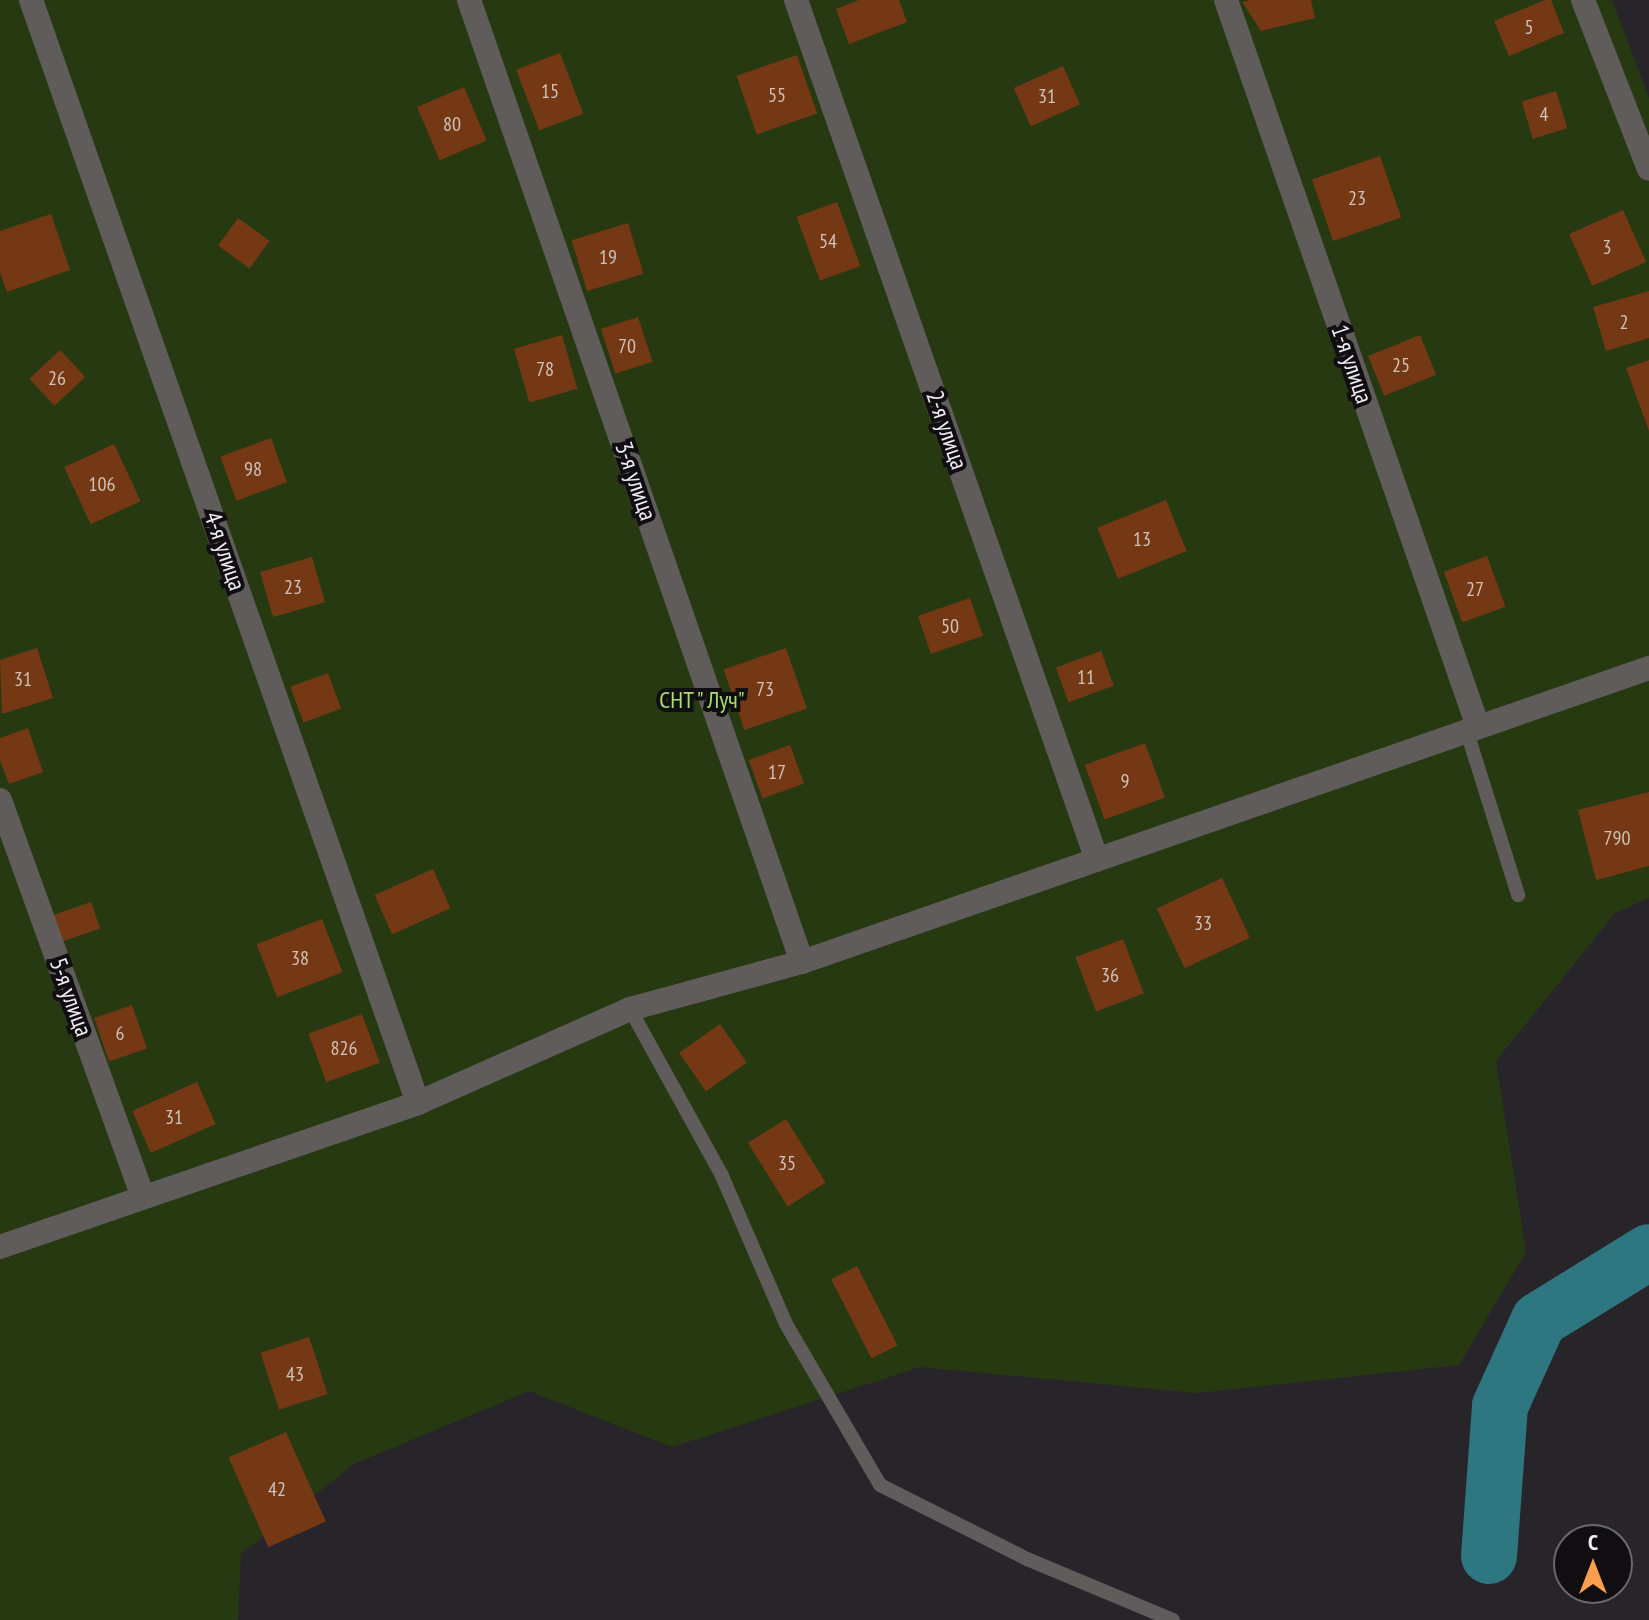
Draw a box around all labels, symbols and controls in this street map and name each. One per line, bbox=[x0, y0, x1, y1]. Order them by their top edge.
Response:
house number: 5 bbox=[1525, 15, 1533, 39]
house number: 15 bbox=[541, 79, 559, 103]
house number: 55 bbox=[768, 83, 786, 107]
house number: 31 bbox=[1038, 84, 1056, 108]
house number: 4 bbox=[1540, 102, 1548, 126]
house number: 80 bbox=[443, 112, 461, 136]
house number: 23 bbox=[1348, 186, 1366, 210]
house number: 54 bbox=[819, 229, 837, 253]
house number: 3 bbox=[1603, 235, 1611, 259]
house number: 19 bbox=[599, 245, 617, 269]
house number: 2 bbox=[1620, 310, 1628, 334]
street label: 1-я улица bbox=[1325, 321, 1379, 407]
house number: 70 bbox=[618, 334, 636, 358]
house number: 25 bbox=[1392, 353, 1410, 377]
house number: 78 bbox=[536, 357, 554, 381]
house number: 26 bbox=[48, 366, 66, 390]
street label: 2-я улица bbox=[920, 387, 974, 473]
street label: 3-я улица bbox=[609, 438, 663, 524]
house number: 98 bbox=[244, 457, 262, 481]
house number: 106 bbox=[89, 472, 115, 496]
street label: 4-я улица bbox=[198, 508, 252, 594]
house number: 13 bbox=[1133, 527, 1151, 551]
house number: 23 bbox=[284, 575, 302, 599]
house number: 27 bbox=[1466, 577, 1484, 601]
house number: 50 bbox=[941, 614, 959, 638]
house number: 11 bbox=[1077, 665, 1095, 689]
house number: 31 bbox=[14, 667, 32, 691]
house number: 73 bbox=[756, 677, 774, 701]
park label: СНТ " Луч" bbox=[657, 686, 747, 714]
house number: 17 bbox=[768, 760, 786, 784]
house number: 9 bbox=[1121, 769, 1129, 793]
house number: 790 bbox=[1604, 826, 1630, 850]
house number: 33 bbox=[1194, 911, 1212, 935]
house number: 38 bbox=[291, 946, 309, 970]
street label: 5-я улица bbox=[44, 954, 98, 1040]
house number: 36 bbox=[1101, 963, 1119, 987]
house number: 6 bbox=[116, 1021, 124, 1045]
house number: 826 bbox=[331, 1036, 357, 1060]
house number: 31 bbox=[165, 1105, 183, 1129]
house number: 35 bbox=[778, 1151, 796, 1175]
house number: 43 bbox=[286, 1362, 304, 1386]
house number: 42 bbox=[268, 1477, 286, 1501]
north arrow bbox=[1553, 1524, 1633, 1604]
text: С bbox=[1588, 1528, 1598, 1556]

